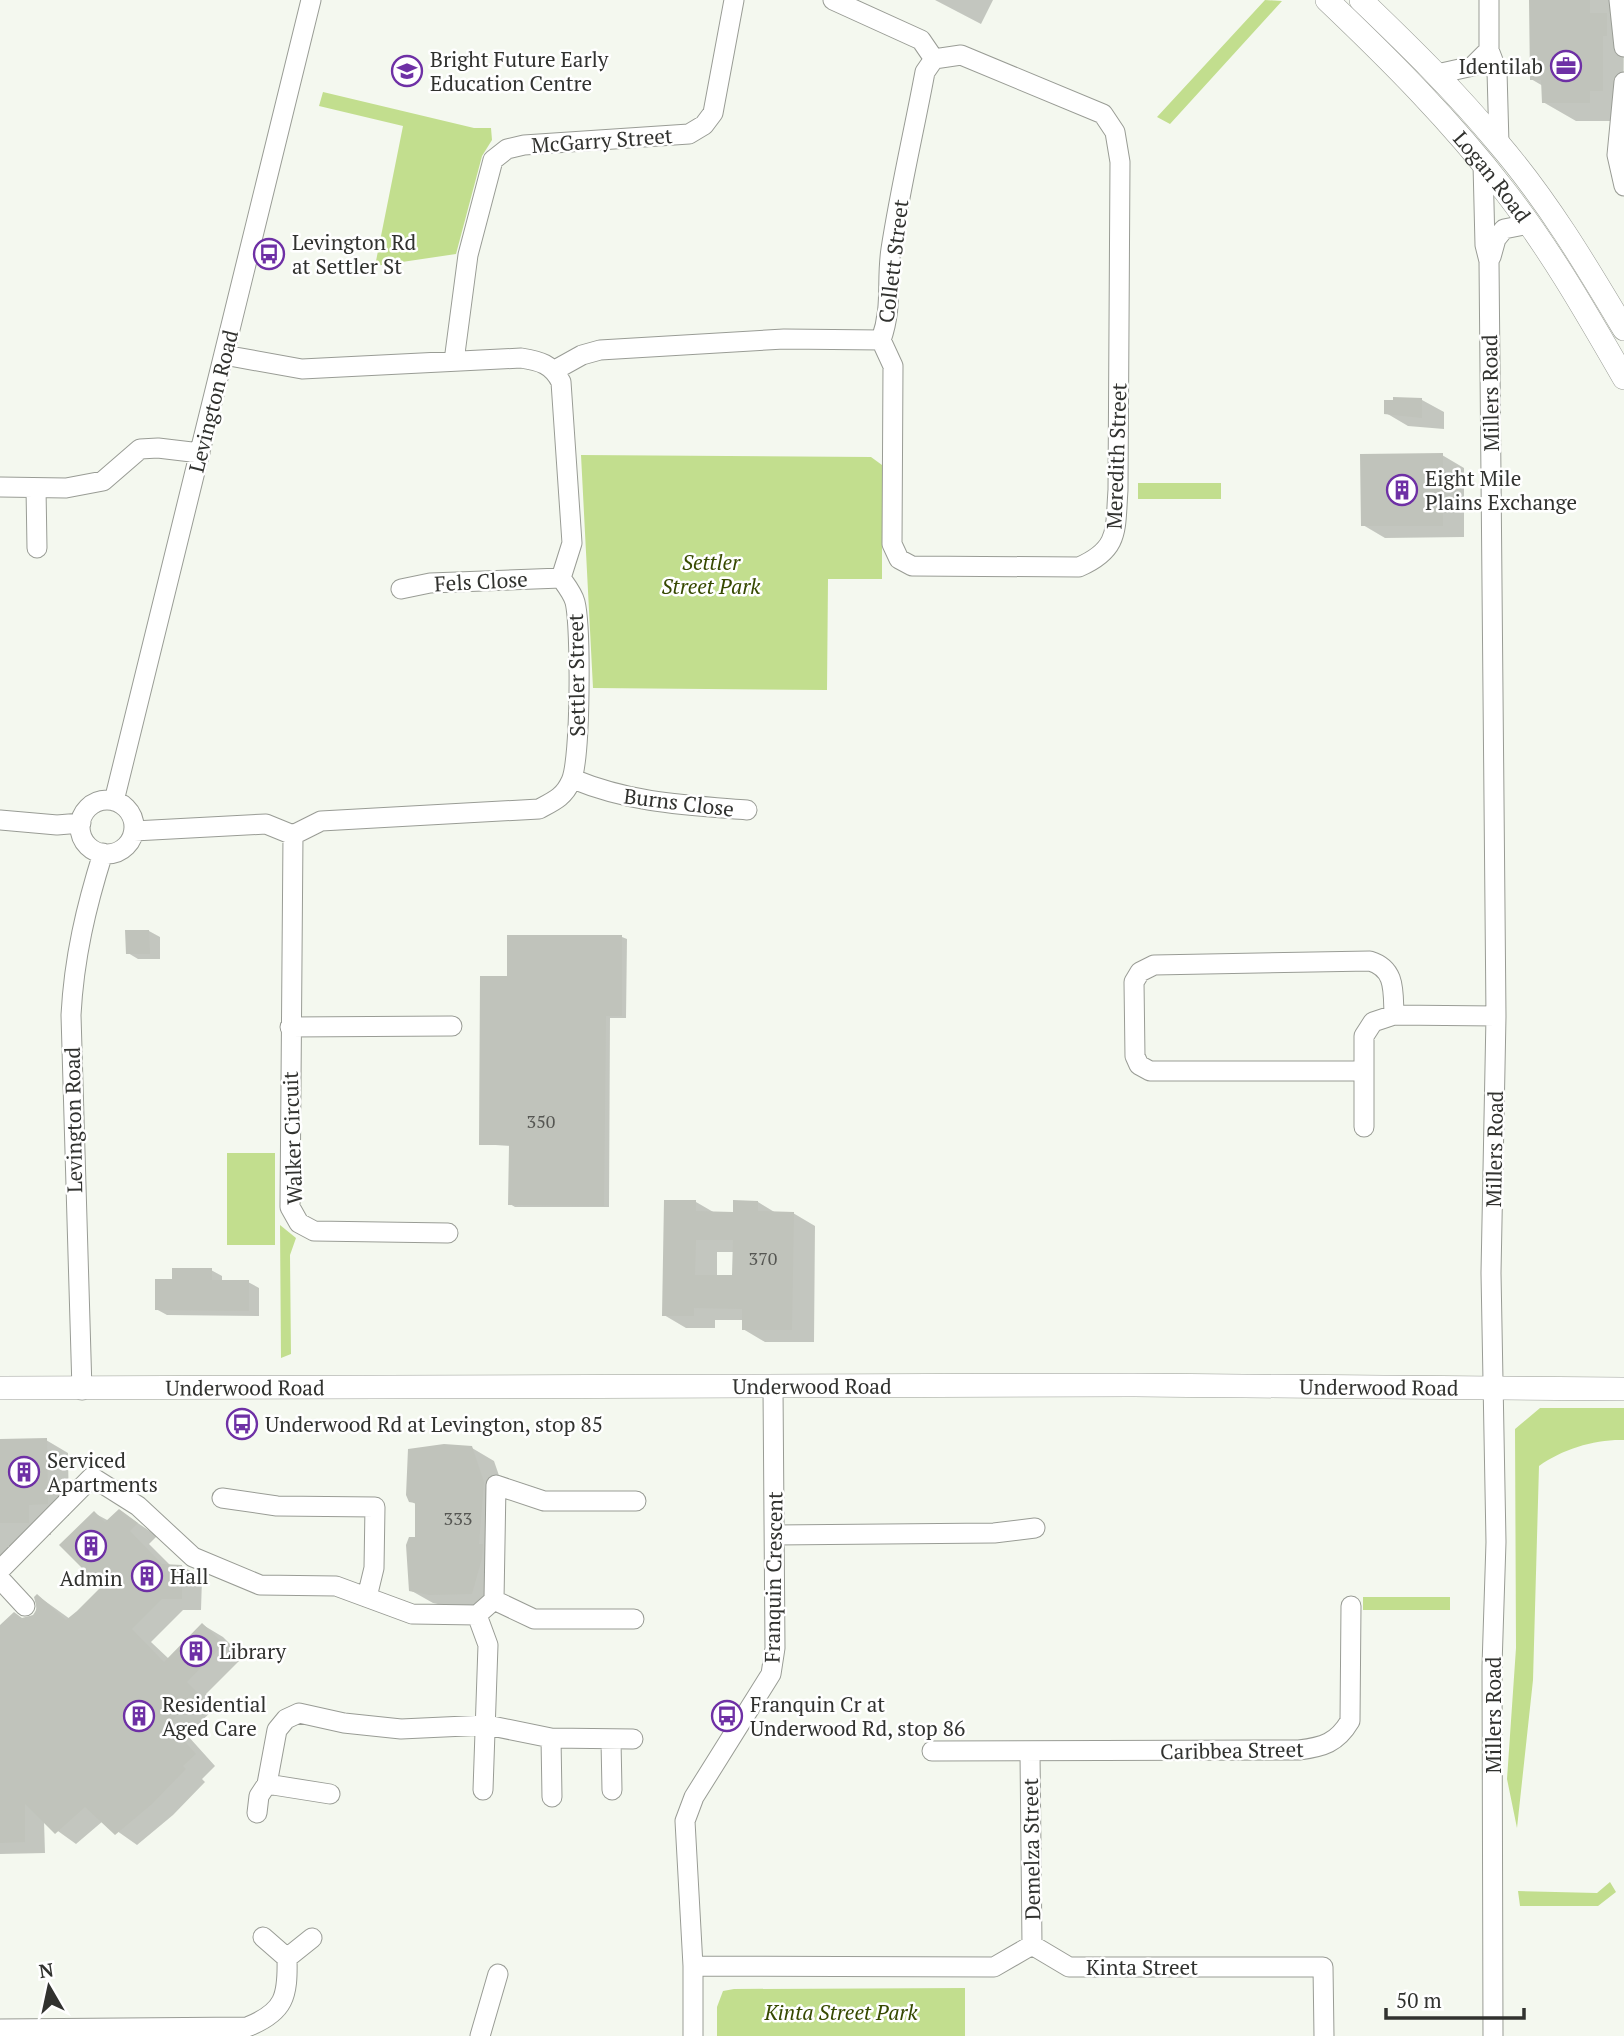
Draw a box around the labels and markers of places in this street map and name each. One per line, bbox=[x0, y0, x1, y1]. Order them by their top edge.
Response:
place label: Bright Future Early Education Centre bbox=[430, 45, 609, 97]
office icon: Identilab bbox=[1549, 49, 1583, 83]
place label: Identilab bbox=[1458, 52, 1543, 80]
school or university icon: Bright Future Early Education Centre bbox=[390, 54, 424, 88]
place label: Levington Rd at Settler St bbox=[292, 228, 417, 280]
bus stop icon: Levington Rd at Settler St bbox=[252, 237, 286, 271]
place label: Eight Mile Plains Exchange bbox=[1425, 464, 1577, 516]
building icon: Eight Mile Plains Exchange bbox=[1385, 473, 1419, 507]
bus stop icon: Underwood Rd at Levington, stop 85 bbox=[225, 1407, 259, 1441]
place label: Underwood Rd at Levington, stop 85 bbox=[265, 1410, 603, 1438]
place label: Serviced Apartments bbox=[47, 1446, 158, 1498]
building icon: Serviced Apartments bbox=[7, 1455, 41, 1489]
building icon: Admin bbox=[74, 1529, 108, 1563]
building icon: Hall bbox=[130, 1559, 164, 1593]
place label: Hall bbox=[170, 1562, 209, 1590]
place label: Admin bbox=[60, 1564, 123, 1592]
building icon: Library bbox=[179, 1634, 213, 1668]
place label: Library bbox=[219, 1637, 286, 1665]
place label: Residential Aged Care bbox=[162, 1690, 267, 1742]
place label: Franquin Cr at Underwood Rd, stop 86 bbox=[750, 1690, 965, 1742]
building icon: Residential Aged Care bbox=[122, 1699, 156, 1733]
bus stop icon: Franquin Cr at Underwood Rd, stop 86 bbox=[710, 1699, 744, 1733]

